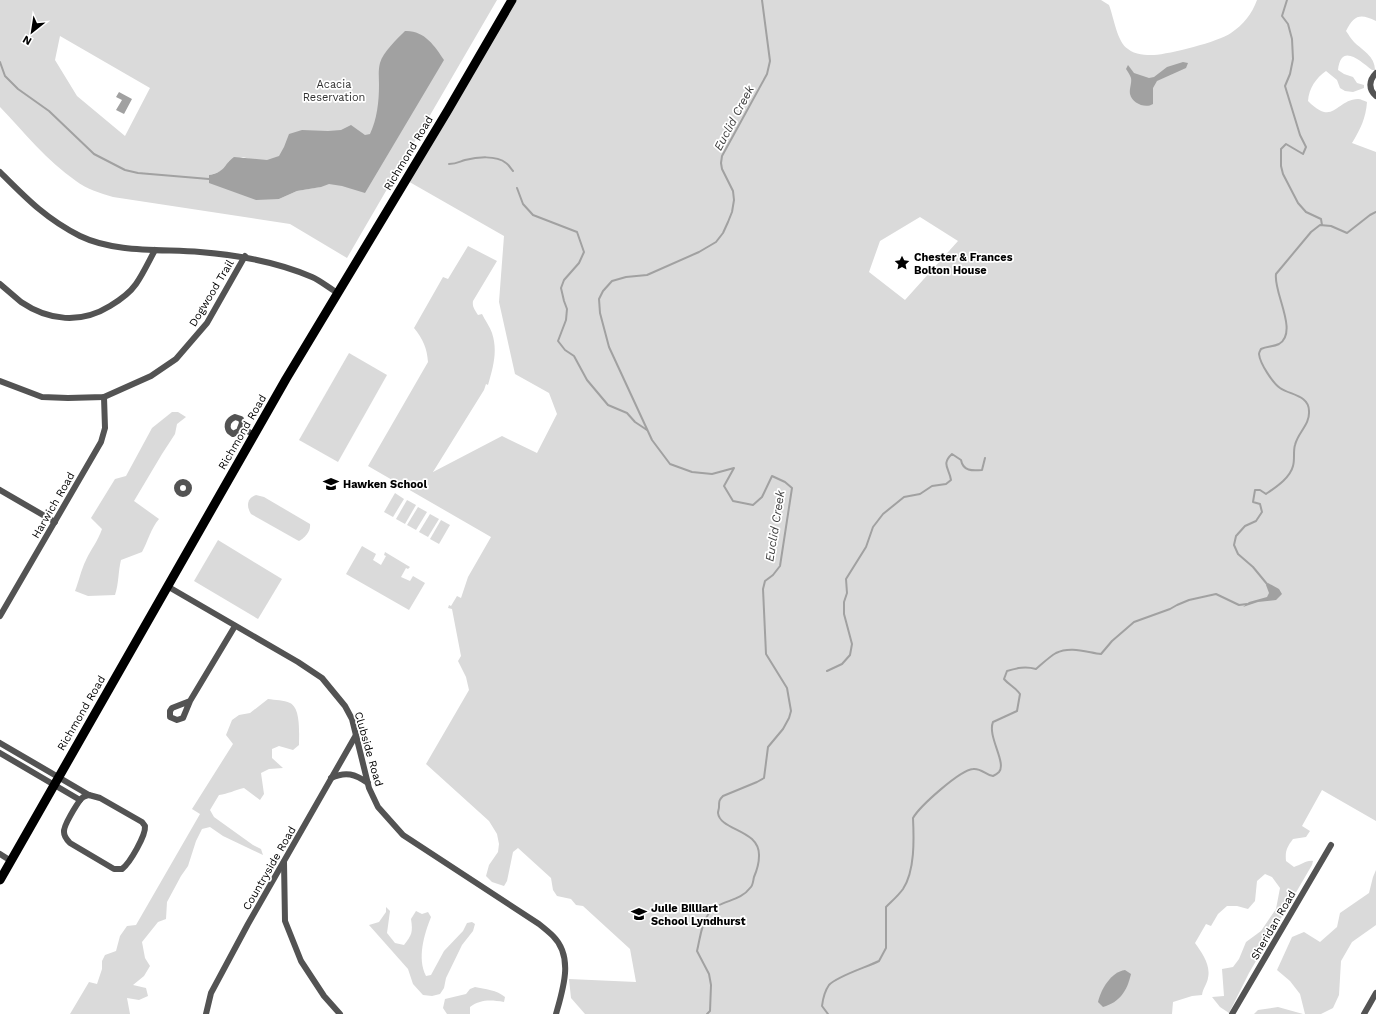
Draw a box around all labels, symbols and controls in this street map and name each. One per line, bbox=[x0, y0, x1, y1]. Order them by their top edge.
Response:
north arrow bbox=[12, 12, 52, 52]
text: N bbox=[20, 33, 34, 48]
park label: Acacia Reservation bbox=[303, 78, 365, 104]
water label: Euclid Creek bbox=[711, 83, 757, 153]
street label: Richmond Road bbox=[381, 114, 436, 193]
place label: Chester & Frances Bolton House bbox=[914, 251, 1013, 277]
place icon: Chester & Frances Bolton House bbox=[893, 254, 911, 272]
street label: Dogwood Trail bbox=[186, 257, 237, 329]
street label: Richmond Road bbox=[216, 392, 269, 472]
street label: Harwich Road bbox=[29, 470, 78, 541]
school or university icon: Hawken School bbox=[322, 475, 340, 493]
place label: Hawken School bbox=[343, 478, 427, 491]
water label: Euclid Creek bbox=[762, 489, 788, 563]
street label: Richmond Road bbox=[55, 673, 108, 753]
street label: Clubside Road bbox=[352, 710, 385, 788]
street label: Countryside Road bbox=[240, 824, 299, 913]
street label: Sheridan Road bbox=[1248, 888, 1299, 962]
place label: Julie Billiart School Lyndhurst bbox=[651, 902, 746, 928]
school or university icon: Julie Billiart School Lyndhurst bbox=[630, 905, 648, 923]

